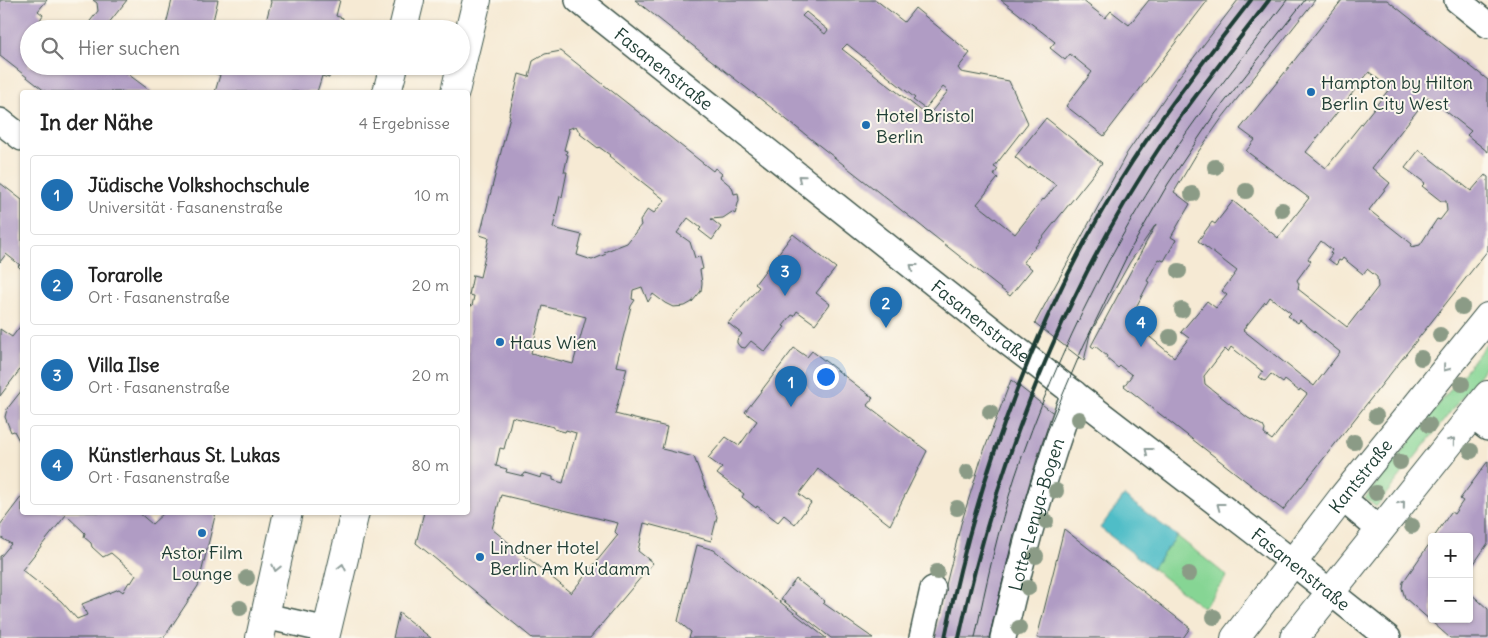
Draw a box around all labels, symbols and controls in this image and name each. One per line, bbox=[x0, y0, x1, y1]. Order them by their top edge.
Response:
search box bbox=[20, 20, 470, 75]
street label: Fasanenstraße bbox=[610, 22, 718, 115]
icon: search bbox=[38, 34, 66, 62]
text: Hier suchen bbox=[78, 36, 180, 60]
place label: Hampton by Hilton Berlin City West bbox=[1321, 71, 1473, 115]
marker: Hampton by Hilton Berlin City West bbox=[1305, 86, 1317, 98]
place label: Hotel Bristol Berlin bbox=[876, 104, 974, 148]
text: In der Nähe bbox=[40, 109, 153, 136]
text: 4 Ergebnisse bbox=[359, 113, 450, 133]
marker: Hotel Bristol Berlin bbox=[860, 119, 872, 131]
text: Jüdische Volkshochschule bbox=[88, 173, 310, 197]
one-way arrow bbox=[798, 175, 807, 183]
text: 1 bbox=[54, 185, 60, 205]
text: 10 m bbox=[414, 185, 449, 205]
text: Universität · Fasanenstraße bbox=[88, 197, 283, 217]
pin: 3 bbox=[769, 255, 801, 296]
text: Torarolle bbox=[88, 263, 163, 287]
one-way arrow bbox=[910, 264, 919, 273]
text: 2 bbox=[53, 275, 61, 295]
text: 20 m bbox=[412, 275, 449, 295]
street label: Fasanenstraße bbox=[927, 275, 1035, 367]
text: Ort · Fasanenstraße bbox=[88, 287, 230, 307]
pin: 2 bbox=[870, 287, 902, 328]
pin: 4 bbox=[1125, 306, 1157, 347]
place label: Haus Wien bbox=[510, 331, 597, 354]
marker: Haus Wien bbox=[494, 336, 506, 348]
text: Villa Ilse bbox=[88, 353, 159, 377]
one-way arrow bbox=[1443, 363, 1452, 372]
your location bbox=[813, 364, 839, 390]
text: 3 bbox=[52, 365, 62, 385]
text: 20 m bbox=[412, 365, 449, 385]
pin: 1 bbox=[775, 366, 807, 407]
text: Ort · Fasanenstraße bbox=[88, 377, 230, 397]
street label: Kantstraße bbox=[1323, 434, 1397, 517]
street label: Lotte-Lenya-Bogen bbox=[1003, 435, 1069, 593]
one-way arrow bbox=[1447, 438, 1455, 447]
text: Künstlerhaus St. Lukas bbox=[88, 443, 280, 467]
one-way arrow bbox=[1145, 449, 1154, 457]
text: 4 bbox=[52, 455, 62, 475]
text: 80 m bbox=[411, 455, 449, 475]
text: Ort · Fasanenstraße bbox=[88, 467, 230, 487]
one-way arrow bbox=[1396, 500, 1405, 509]
one-way arrow bbox=[1217, 504, 1226, 512]
street label: Fasanenstraße bbox=[1247, 523, 1355, 615]
marker: Astor Film Lounge bbox=[196, 527, 208, 539]
map controls bbox=[1428, 533, 1473, 623]
button: + bbox=[1428, 533, 1473, 578]
place label: Lindner Hotel Berlin Am Ku'damm bbox=[490, 536, 650, 580]
place label: Astor Film Lounge bbox=[161, 541, 243, 585]
marker: Lindner Hotel Berlin Am Ku'damm bbox=[474, 551, 486, 563]
one-way arrow bbox=[336, 562, 347, 571]
one-way arrow bbox=[271, 564, 282, 573]
button: − bbox=[1428, 578, 1473, 623]

